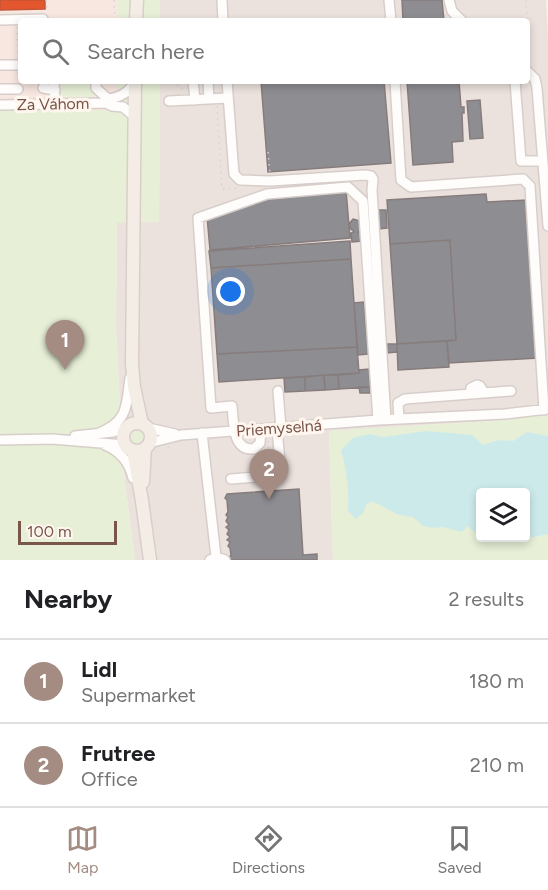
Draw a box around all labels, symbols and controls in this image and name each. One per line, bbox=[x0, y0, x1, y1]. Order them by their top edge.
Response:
search box bbox=[18, 18, 530, 84]
icon: search bbox=[39, 35, 72, 68]
text: Search here bbox=[87, 38, 205, 65]
street label: Za Váhom bbox=[16, 94, 90, 114]
your location bbox=[216, 277, 245, 306]
pin: 1 bbox=[46, 320, 84, 370]
street label: Priemyselná bbox=[236, 416, 322, 440]
pin: 2 bbox=[250, 450, 288, 499]
map controls bbox=[476, 488, 530, 542]
button: layers bbox=[476, 488, 530, 542]
scale bar bbox=[18, 518, 117, 546]
text: 100 m bbox=[27, 522, 72, 541]
text: Nearby bbox=[24, 583, 112, 615]
text: 2 results bbox=[448, 587, 524, 611]
text: Lidl bbox=[81, 656, 117, 683]
text: 1 bbox=[39, 669, 48, 693]
text: 180 m bbox=[469, 669, 524, 693]
text: Supermarket bbox=[81, 683, 196, 707]
text: Frutree bbox=[81, 740, 155, 767]
text: 2 bbox=[38, 753, 49, 777]
text: 210 m bbox=[470, 753, 524, 777]
text: Office bbox=[81, 767, 138, 791]
tab: Map bbox=[66, 822, 99, 877]
tab: Directions bbox=[232, 822, 305, 877]
tab: Saved bbox=[438, 822, 482, 877]

